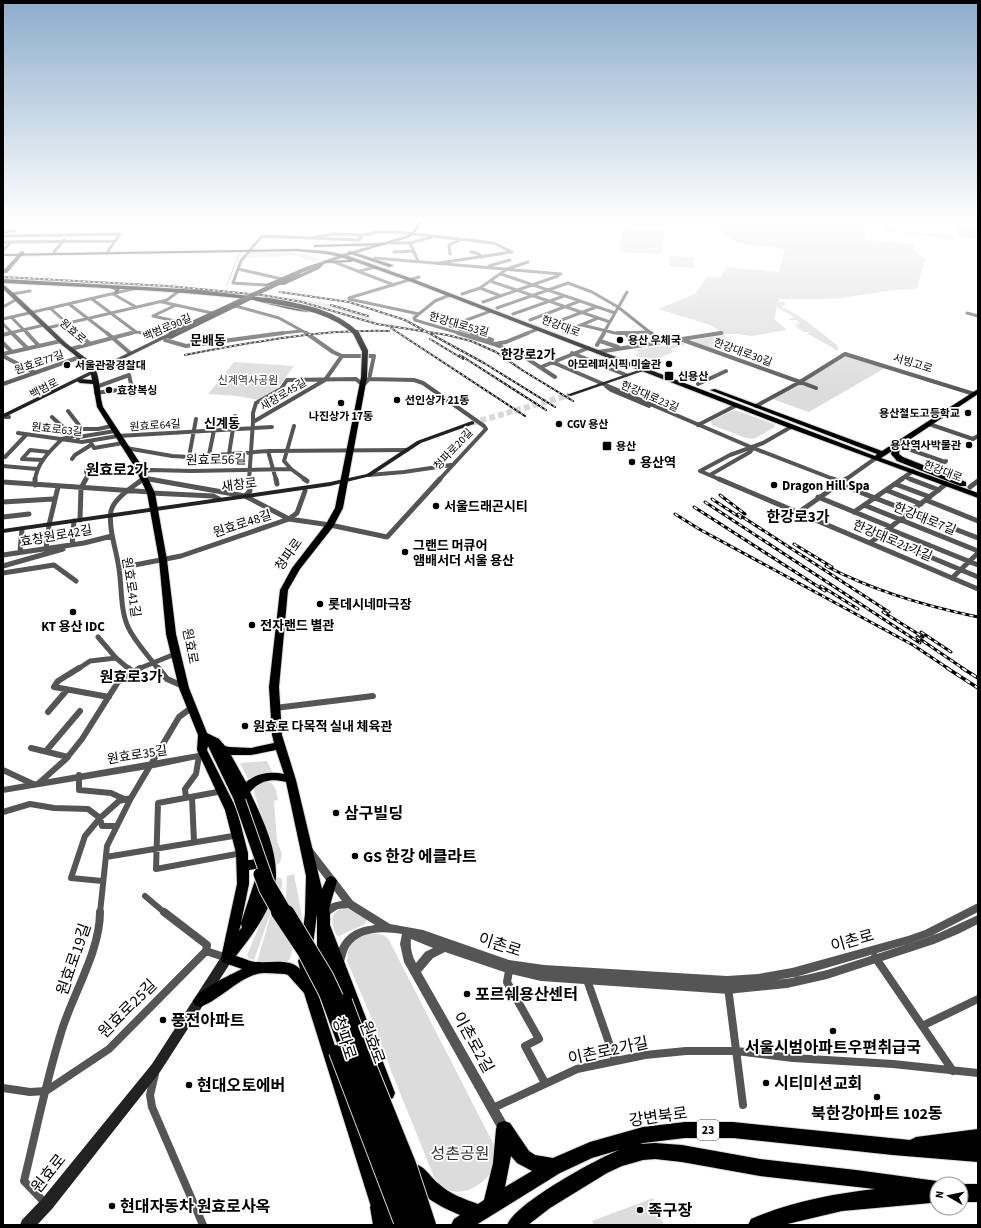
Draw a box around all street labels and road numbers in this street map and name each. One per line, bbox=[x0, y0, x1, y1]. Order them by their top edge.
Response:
street label: 한강대로53길 bbox=[427, 309, 491, 340]
street label: 백범로90길 bbox=[141, 311, 194, 344]
street label: 한강대로 bbox=[539, 312, 582, 341]
street label: 원효로 bbox=[56, 316, 89, 347]
street label: 한강대로30길 bbox=[711, 335, 774, 370]
street label: 원효로77길 bbox=[12, 347, 66, 378]
street label: 서빙고로 bbox=[891, 350, 934, 377]
street label: 백범로 bbox=[27, 375, 61, 402]
street label: 새창로45길 bbox=[257, 375, 309, 414]
street label: 한강대로23길 bbox=[619, 378, 681, 415]
street label: 원효로64길 bbox=[129, 416, 181, 435]
street label: 원효로63길 bbox=[31, 419, 83, 440]
street label: 청파로20길 bbox=[430, 425, 476, 473]
street label: 원효로56길 bbox=[185, 450, 247, 470]
street label: 한강대로 bbox=[921, 457, 964, 486]
street label: 새창로 bbox=[220, 474, 258, 496]
street label: 한강대로7길 bbox=[891, 498, 959, 540]
street label: 원효로48길 bbox=[211, 506, 274, 542]
street label: 한강대로21가길 bbox=[850, 516, 935, 566]
street label: 효창원로42길 bbox=[19, 521, 94, 551]
street label: 청파로 bbox=[271, 535, 307, 574]
street label: 원효로41길 bbox=[117, 556, 145, 619]
street label: 원효로 bbox=[178, 627, 202, 666]
street label: 원효로35길 bbox=[106, 741, 169, 769]
street label: 원효로19길 bbox=[51, 920, 97, 998]
street label: 이촌로 bbox=[828, 924, 877, 958]
street label: 이촌로 bbox=[475, 928, 524, 962]
street label: 원효로25길 bbox=[93, 974, 162, 1043]
street label: 이촌로2길 bbox=[447, 1008, 499, 1077]
street label: 청파로 bbox=[327, 1014, 361, 1063]
street label: 원효로 bbox=[354, 1018, 390, 1067]
street label: 이촌로2가길 bbox=[566, 1032, 650, 1070]
street label: 강변북로 bbox=[627, 1102, 689, 1132]
road number: 23 bbox=[697, 1120, 719, 1140]
street label: 원효로 bbox=[26, 1149, 71, 1198]

